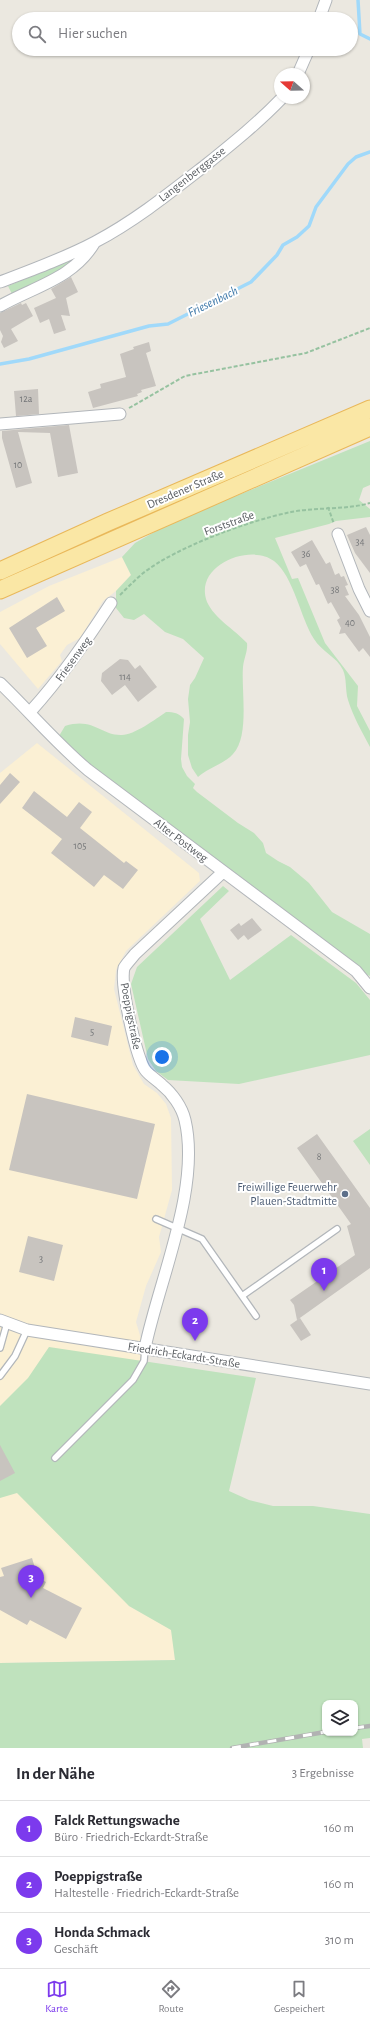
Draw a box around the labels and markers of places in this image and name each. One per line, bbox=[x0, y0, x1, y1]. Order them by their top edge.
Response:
place label: Freiwillige Feuerwehr Plauen-Stadtmitte bbox=[237, 1181, 337, 1207]
marker: Freiwillige Feuerwehr Plauen-Stadtmitte bbox=[340, 1189, 350, 1199]
pin: 1 bbox=[311, 1258, 337, 1291]
pin: 2 bbox=[182, 1308, 208, 1341]
pin: 3 bbox=[18, 1565, 44, 1598]

